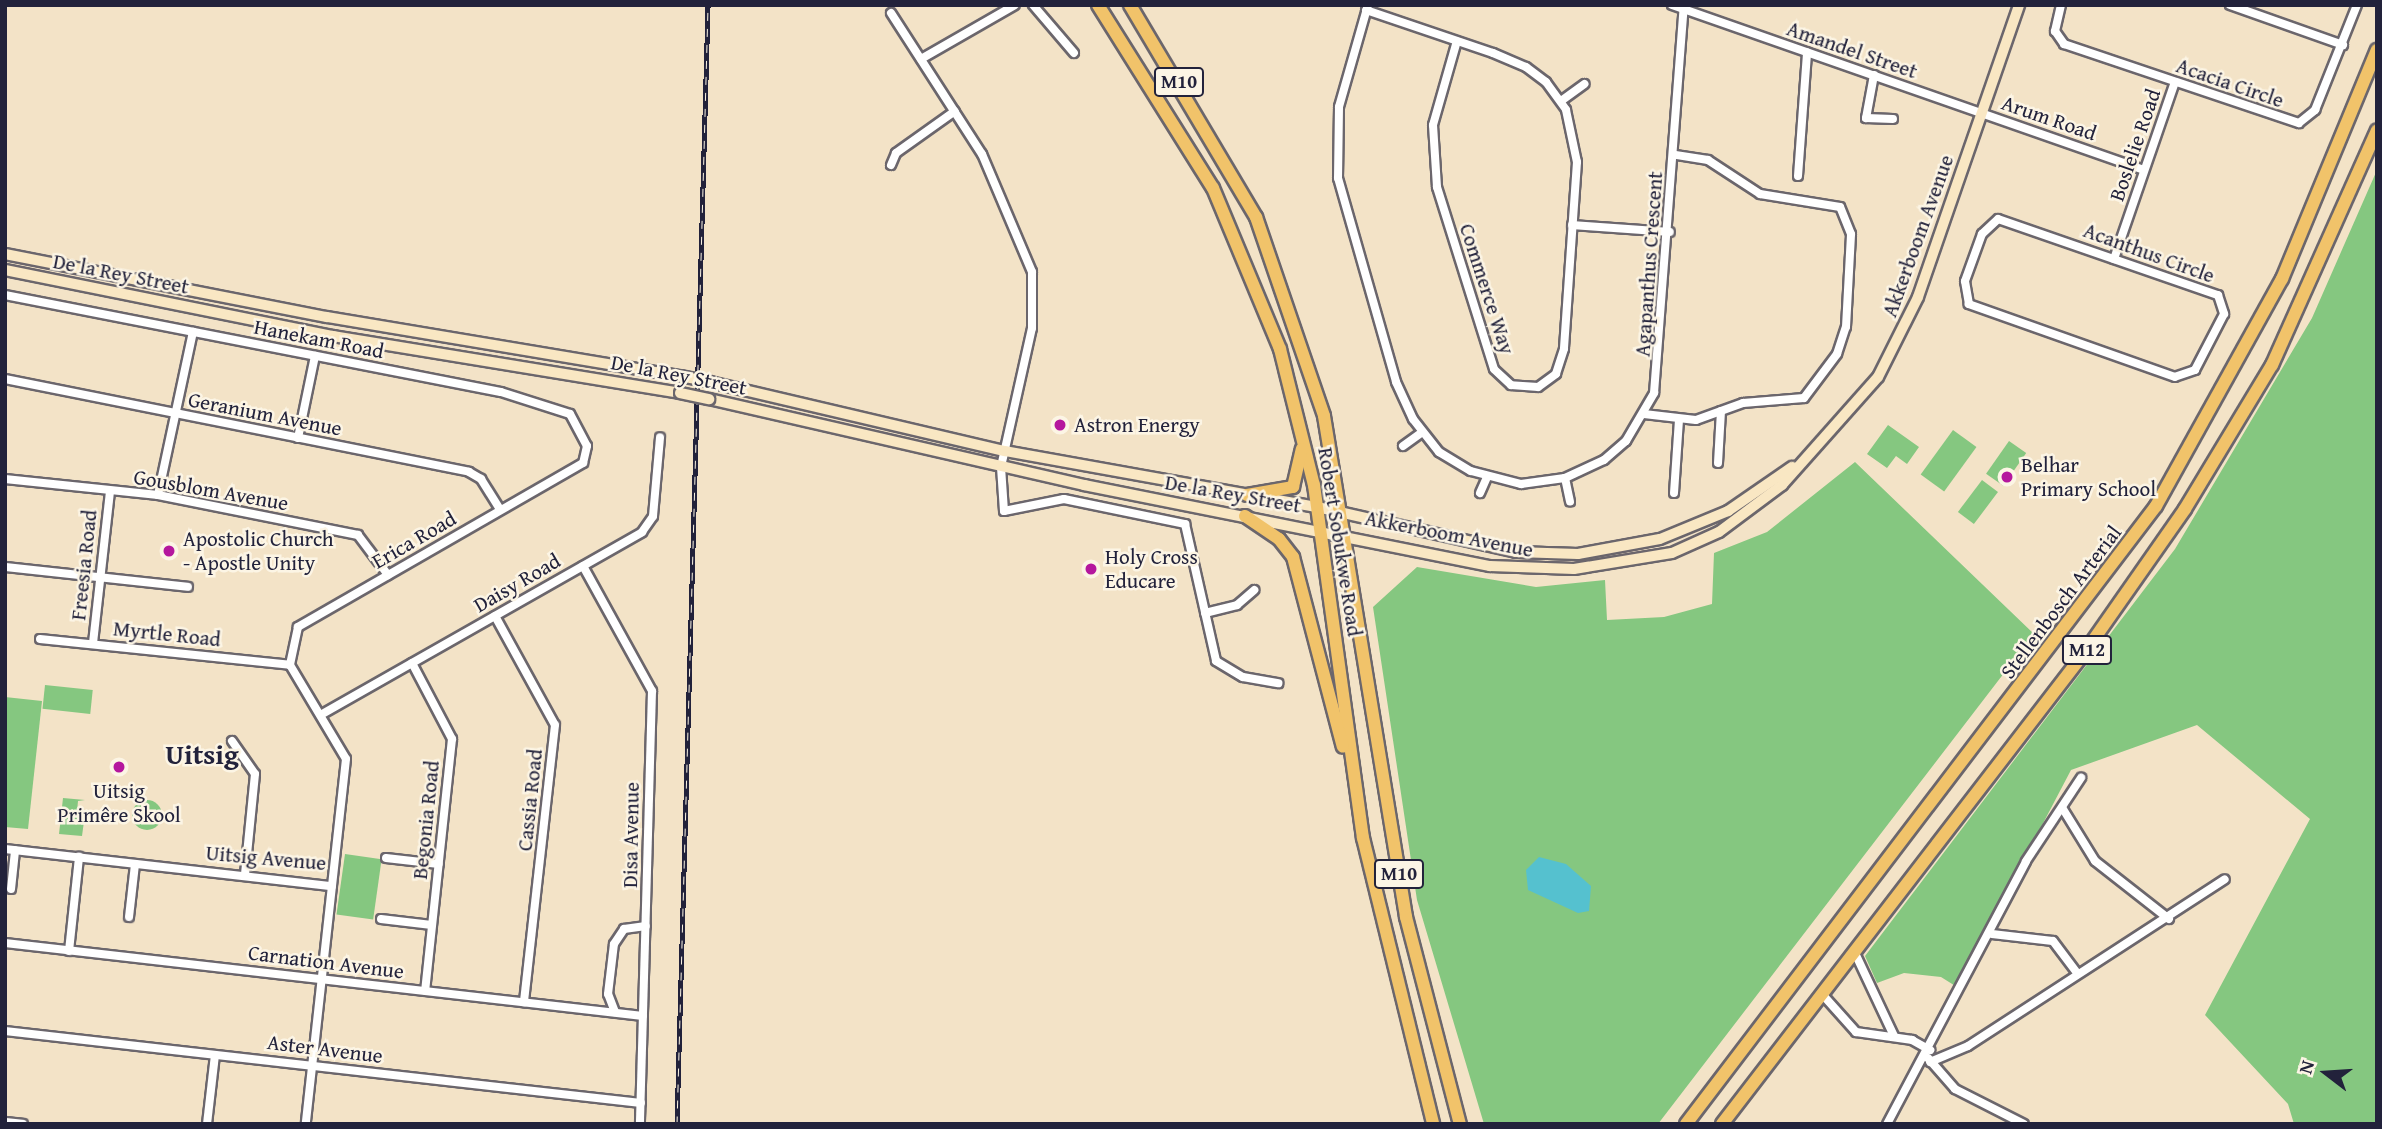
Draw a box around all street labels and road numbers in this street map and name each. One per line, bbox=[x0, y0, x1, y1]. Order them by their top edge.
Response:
street label: Amandel Street bbox=[1783, 16, 1921, 84]
street label: Acacia Circle bbox=[2173, 53, 2287, 113]
road number: M10 bbox=[1153, 66, 1205, 97]
street label: Boslelie Road bbox=[2104, 86, 2166, 204]
street label: Arum Road bbox=[1998, 90, 2100, 146]
street label: Akkerboom Avenue bbox=[1877, 151, 1959, 321]
street label: Agapanthus Crescent bbox=[1630, 170, 1668, 358]
street label: Acanthus Circle bbox=[2080, 218, 2218, 288]
street label: Commerce Way bbox=[1454, 221, 1520, 357]
street label: De la Rey Street bbox=[51, 248, 191, 300]
street label: Hanekam Road bbox=[252, 314, 386, 364]
street label: De la Rey Street bbox=[609, 349, 749, 401]
street label: Geranium Avenue bbox=[186, 387, 344, 441]
street label: Robert Sobukwe Road bbox=[1313, 446, 1367, 638]
street label: Gousblom Avenue bbox=[132, 464, 290, 516]
street label: De la Rey Street bbox=[1163, 470, 1303, 518]
street label: Akkerboom Avenue bbox=[1363, 505, 1535, 563]
street label: Erica Road bbox=[367, 506, 461, 574]
street label: Freesia Road bbox=[66, 508, 102, 622]
street label: Stellenbosch Arterial bbox=[1995, 520, 2127, 684]
street label: Daisy Road bbox=[469, 548, 565, 618]
street label: Myrtle Road bbox=[112, 616, 222, 652]
road number: M12 bbox=[2061, 635, 2113, 666]
street label: Cassia Road bbox=[512, 748, 548, 852]
street label: Begonia Road bbox=[407, 759, 445, 881]
street label: Disa Avenue bbox=[617, 782, 645, 888]
street label: Uitsig Avenue bbox=[205, 840, 327, 876]
road number: M10 bbox=[1373, 859, 1425, 890]
street label: Carnation Avenue bbox=[247, 940, 405, 984]
street label: Aster Avenue bbox=[266, 1029, 384, 1069]

